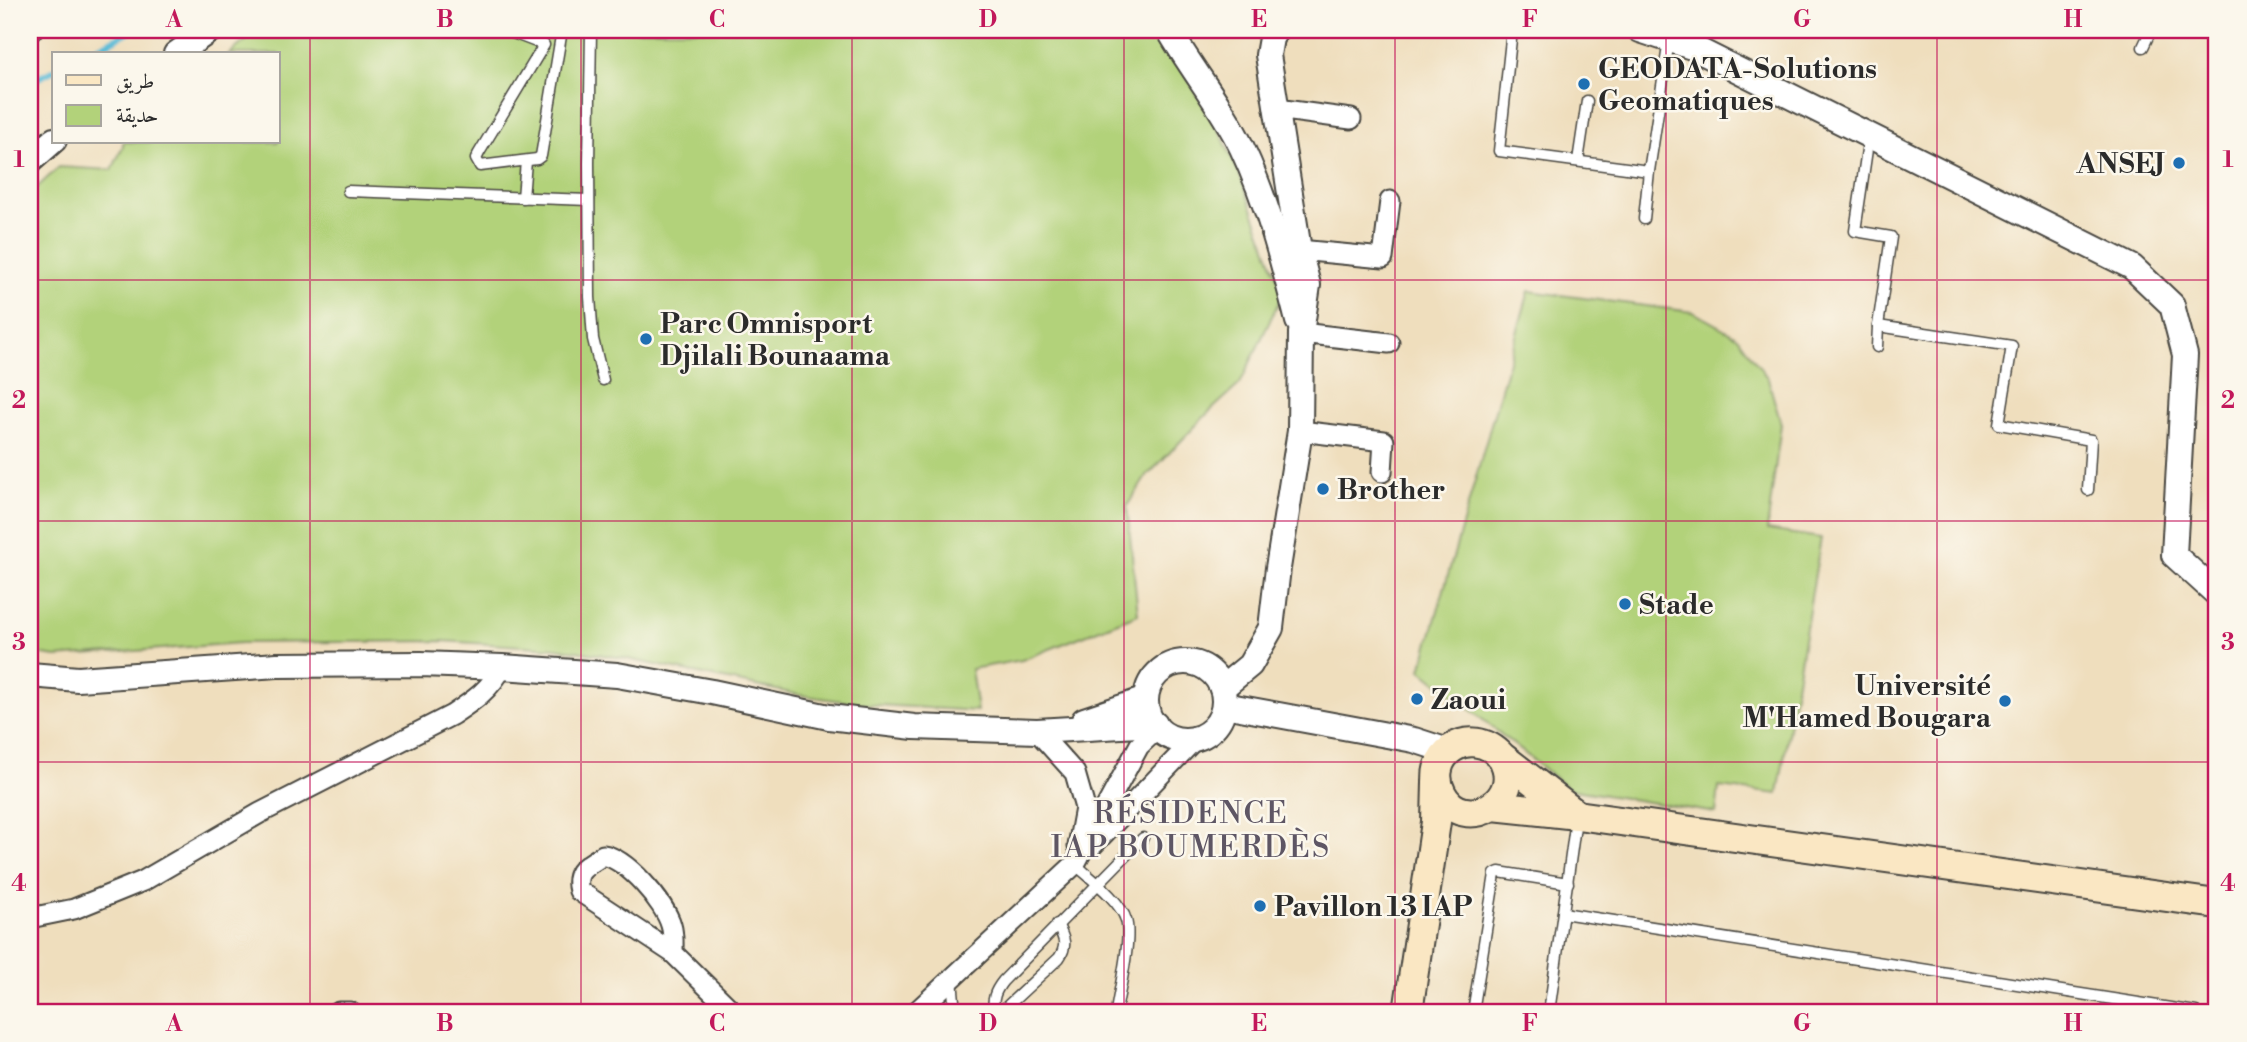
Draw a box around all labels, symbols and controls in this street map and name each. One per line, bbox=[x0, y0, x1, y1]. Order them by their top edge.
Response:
text: A bbox=[165, 6, 183, 34]
text: B bbox=[436, 6, 454, 34]
text: C bbox=[709, 6, 725, 34]
text: D bbox=[979, 6, 997, 34]
text: E bbox=[1251, 6, 1267, 34]
text: F bbox=[1522, 6, 1538, 34]
text: G bbox=[1793, 6, 1811, 34]
text: H bbox=[2064, 6, 2083, 34]
legend bbox=[52, 52, 280, 144]
place label: GEODATA-Solutions Geomatiques bbox=[1598, 52, 1877, 119]
text: طريق bbox=[116, 69, 154, 95]
marker: GEODATA-Solutions Geomatiques bbox=[1576, 76, 1592, 92]
text: حديقة bbox=[116, 103, 159, 129]
text: 1 bbox=[13, 146, 25, 174]
text: 1 bbox=[2222, 146, 2234, 174]
place label: ANSEJ bbox=[2076, 147, 2165, 182]
marker: ANSEJ bbox=[2171, 155, 2187, 171]
place label: Parc Omnisport Djilali Bounaama bbox=[660, 307, 891, 374]
marker: Parc Omnisport Djilali Bounaama bbox=[638, 331, 654, 347]
text: 2 bbox=[12, 387, 26, 415]
text: 2 bbox=[2221, 387, 2235, 415]
place label: Brother bbox=[1337, 473, 1445, 508]
marker: Brother bbox=[1315, 481, 1331, 497]
place label: Stade bbox=[1639, 588, 1714, 623]
marker: Stade bbox=[1617, 596, 1633, 612]
text: 3 bbox=[12, 629, 26, 657]
text: 3 bbox=[2221, 629, 2235, 657]
place label: Université M'Hamed Bougara bbox=[1742, 669, 1992, 736]
place label: Zaoui bbox=[1431, 683, 1506, 718]
marker: Zaoui bbox=[1409, 691, 1425, 707]
marker: Université M'Hamed Bougara bbox=[1997, 693, 2013, 709]
district label: RÉSIDENCE IAP BOUMERDÈS bbox=[1051, 793, 1331, 867]
text: 4 bbox=[11, 870, 27, 898]
text: 4 bbox=[2220, 870, 2236, 898]
place label: Pavillon 13 IAP bbox=[1274, 890, 1472, 925]
marker: Pavillon 13 IAP bbox=[1252, 898, 1268, 914]
text: A bbox=[165, 1010, 183, 1038]
text: B bbox=[436, 1010, 454, 1038]
text: C bbox=[709, 1010, 725, 1038]
text: D bbox=[979, 1010, 997, 1038]
text: E bbox=[1251, 1010, 1267, 1038]
text: F bbox=[1522, 1010, 1538, 1038]
text: G bbox=[1793, 1010, 1811, 1038]
text: H bbox=[2064, 1010, 2083, 1038]

